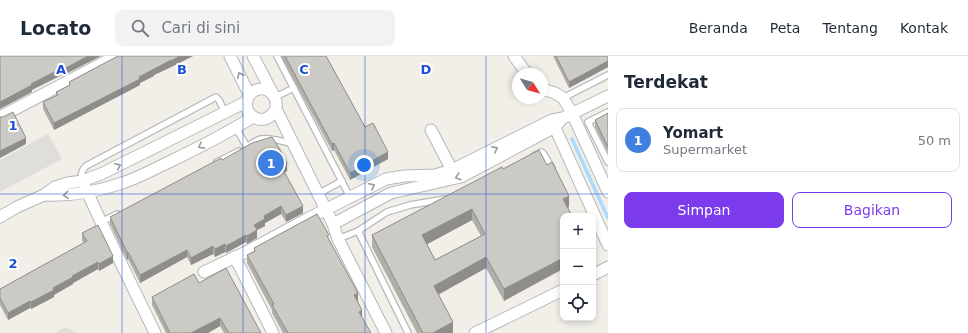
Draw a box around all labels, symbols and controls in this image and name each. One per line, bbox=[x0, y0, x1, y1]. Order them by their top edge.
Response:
search box bbox=[115, 10, 395, 46]
text: Locato bbox=[20, 17, 91, 39]
icon: search bbox=[129, 17, 151, 39]
text: Cari di sini bbox=[161, 19, 240, 37]
text: Beranda bbox=[689, 20, 748, 36]
text: Peta bbox=[770, 20, 800, 36]
text: Tentang bbox=[822, 20, 878, 36]
text: Kontak bbox=[900, 20, 948, 36]
text: A bbox=[56, 62, 66, 77]
text: B bbox=[177, 62, 187, 77]
text: C bbox=[299, 62, 309, 77]
text: D bbox=[421, 62, 432, 77]
north arrow bbox=[512, 68, 548, 104]
one-way arrow bbox=[237, 72, 245, 79]
text: Terdekat bbox=[624, 72, 708, 92]
text: 1 bbox=[8, 118, 18, 133]
text: Yomart bbox=[663, 124, 723, 142]
text: 1 bbox=[633, 133, 643, 148]
text: 50 m bbox=[918, 133, 951, 148]
one-way arrow bbox=[198, 141, 205, 149]
text: Supermarket bbox=[663, 142, 747, 157]
one-way arrow bbox=[491, 146, 498, 153]
pin: 1 bbox=[258, 148, 284, 178]
your location bbox=[354, 155, 374, 175]
one-way arrow bbox=[114, 163, 121, 171]
one-way arrow bbox=[455, 173, 462, 181]
one-way arrow bbox=[368, 183, 376, 191]
one-way arrow bbox=[63, 190, 69, 199]
button: Simpan bbox=[624, 192, 784, 228]
button: Bagikan bbox=[792, 192, 952, 228]
map controls bbox=[560, 213, 596, 321]
button: + bbox=[560, 213, 596, 249]
button: − bbox=[560, 249, 596, 285]
text: 2 bbox=[8, 256, 18, 271]
button: locate bbox=[560, 285, 596, 321]

